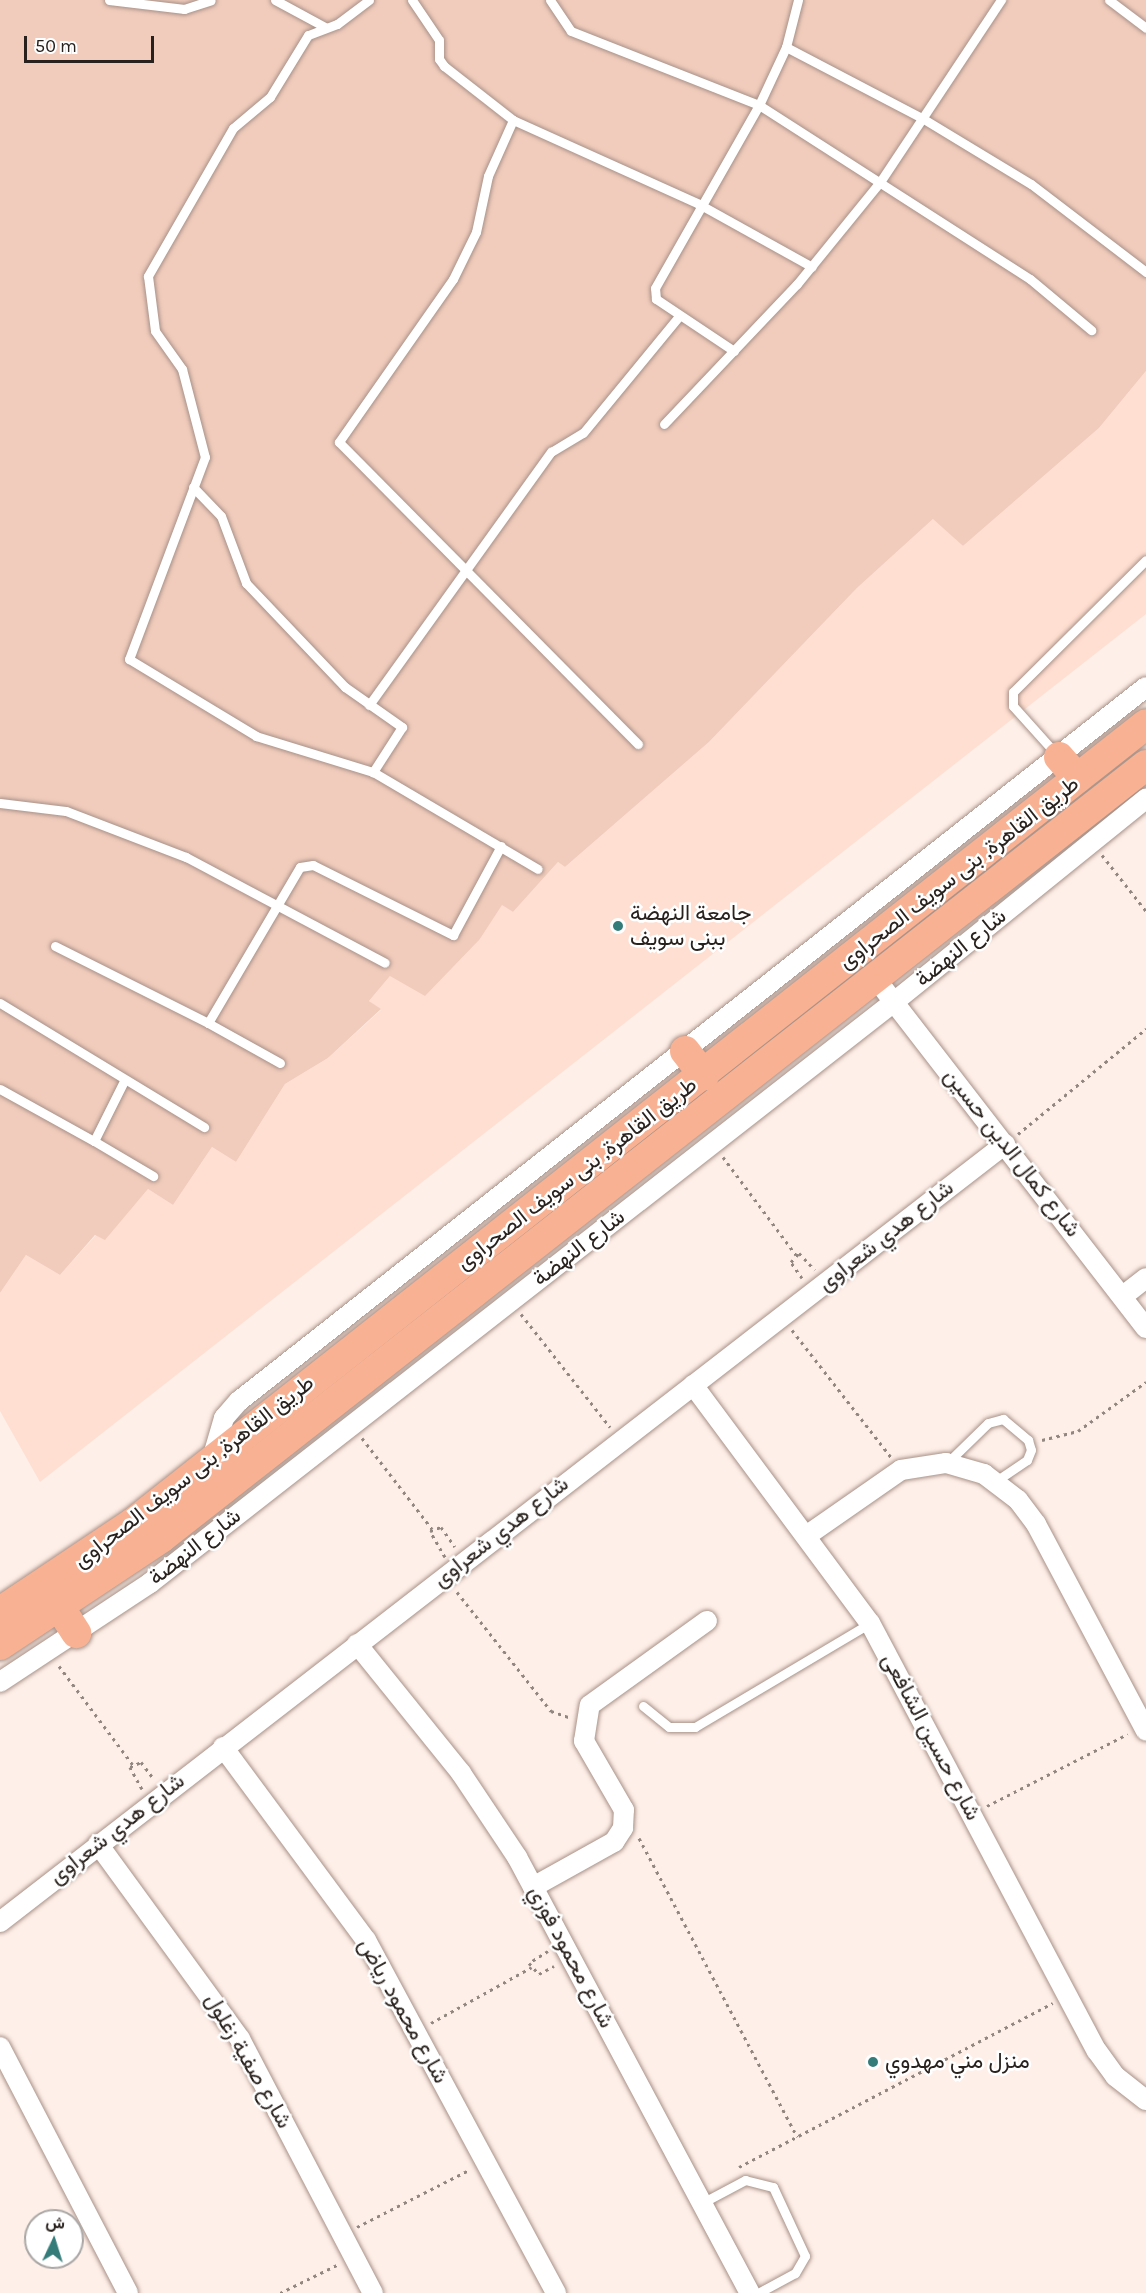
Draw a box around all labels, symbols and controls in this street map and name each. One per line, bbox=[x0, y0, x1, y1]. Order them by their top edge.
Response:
scale bar bbox=[27, 24, 158, 62]
text: 50 m bbox=[35, 35, 77, 57]
street label: طريق القاهرة, بنى سويف الصحراوى bbox=[833, 771, 1085, 975]
place label: جامعة النهضة ببنى سويف bbox=[630, 900, 752, 951]
street label: شارع النهضة bbox=[910, 903, 1012, 993]
marker: جامعة النهضة ببنى سويف bbox=[611, 919, 625, 933]
street label: شارع كمال الدين حسين bbox=[938, 1063, 1086, 1243]
street label: طريق القاهرة, بنى سويف الصحراوى bbox=[451, 1072, 703, 1276]
street label: شارع هدي شعراوى bbox=[813, 1175, 959, 1297]
street label: شارع النهضة bbox=[528, 1204, 630, 1292]
street label: طريق القاهرة, بنى سويف الصحراوى bbox=[68, 1370, 320, 1574]
street label: شارع هدي شعراوى bbox=[428, 1471, 574, 1593]
street label: شارع النهضة bbox=[144, 1503, 246, 1591]
street label: شارع حسين الشافعى bbox=[876, 1649, 986, 1825]
street label: شارع هدي شعراوى bbox=[44, 1768, 190, 1890]
street label: شارع محمود فوزي bbox=[522, 1881, 620, 2033]
street label: شارع محمود رياض bbox=[352, 1934, 454, 2088]
street label: شارع صفية زغلول bbox=[199, 1989, 297, 2133]
place label: منزل مني مهدوي bbox=[885, 2049, 1030, 2075]
marker: منزل مني مهدوي bbox=[866, 2055, 880, 2069]
north arrow bbox=[24, 2209, 84, 2269]
text: ش bbox=[45, 2212, 65, 2233]

